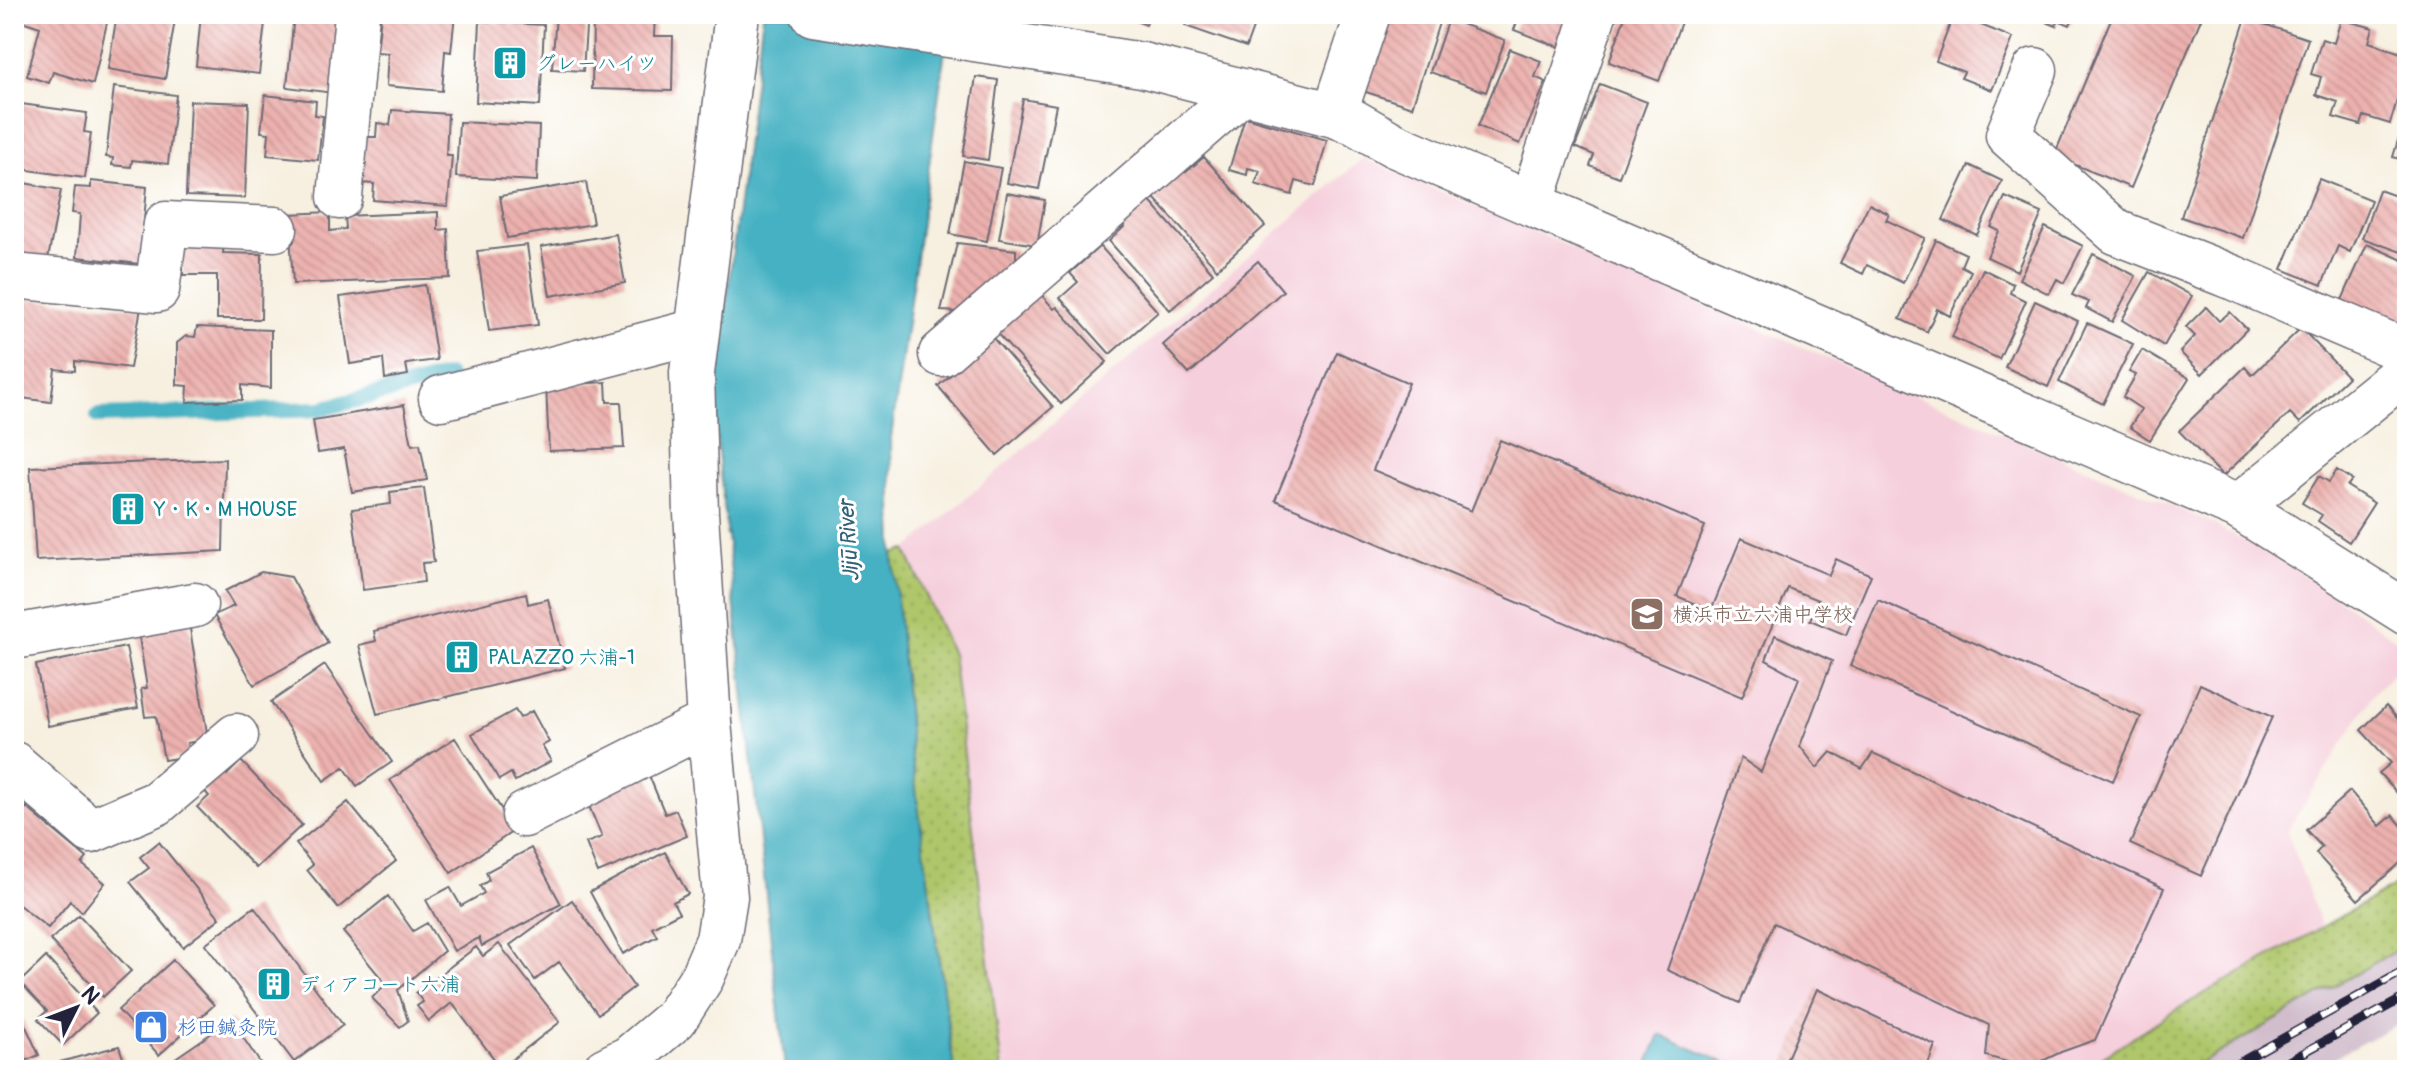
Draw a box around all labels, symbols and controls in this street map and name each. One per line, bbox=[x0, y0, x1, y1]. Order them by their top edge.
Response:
building icon: グレーハイツ bbox=[491, 44, 529, 82]
place label: グレーハイツ bbox=[536, 51, 657, 76]
building icon: Y・K・M HOUSE bbox=[109, 490, 147, 528]
water label: Jijū River bbox=[832, 496, 866, 583]
place label: Y・K・M HOUSE bbox=[153, 497, 297, 522]
school or university icon: 横浜市立六浦中学校 bbox=[1628, 595, 1666, 633]
place label: 横浜市立六浦中学校 bbox=[1673, 602, 1853, 627]
building icon: PALAZZO 六浦-1 bbox=[443, 638, 481, 676]
place label: PALAZZO 六浦-1 bbox=[488, 645, 635, 670]
building icon: ディアコート六浦 bbox=[255, 965, 293, 1003]
north arrow bbox=[36, 968, 116, 1048]
place label: ディアコート六浦 bbox=[300, 972, 460, 997]
text: N bbox=[75, 980, 106, 1010]
shop icon: 杉田鍼灸院 bbox=[132, 1008, 170, 1046]
place label: 杉田鍼灸院 bbox=[177, 1015, 277, 1040]

